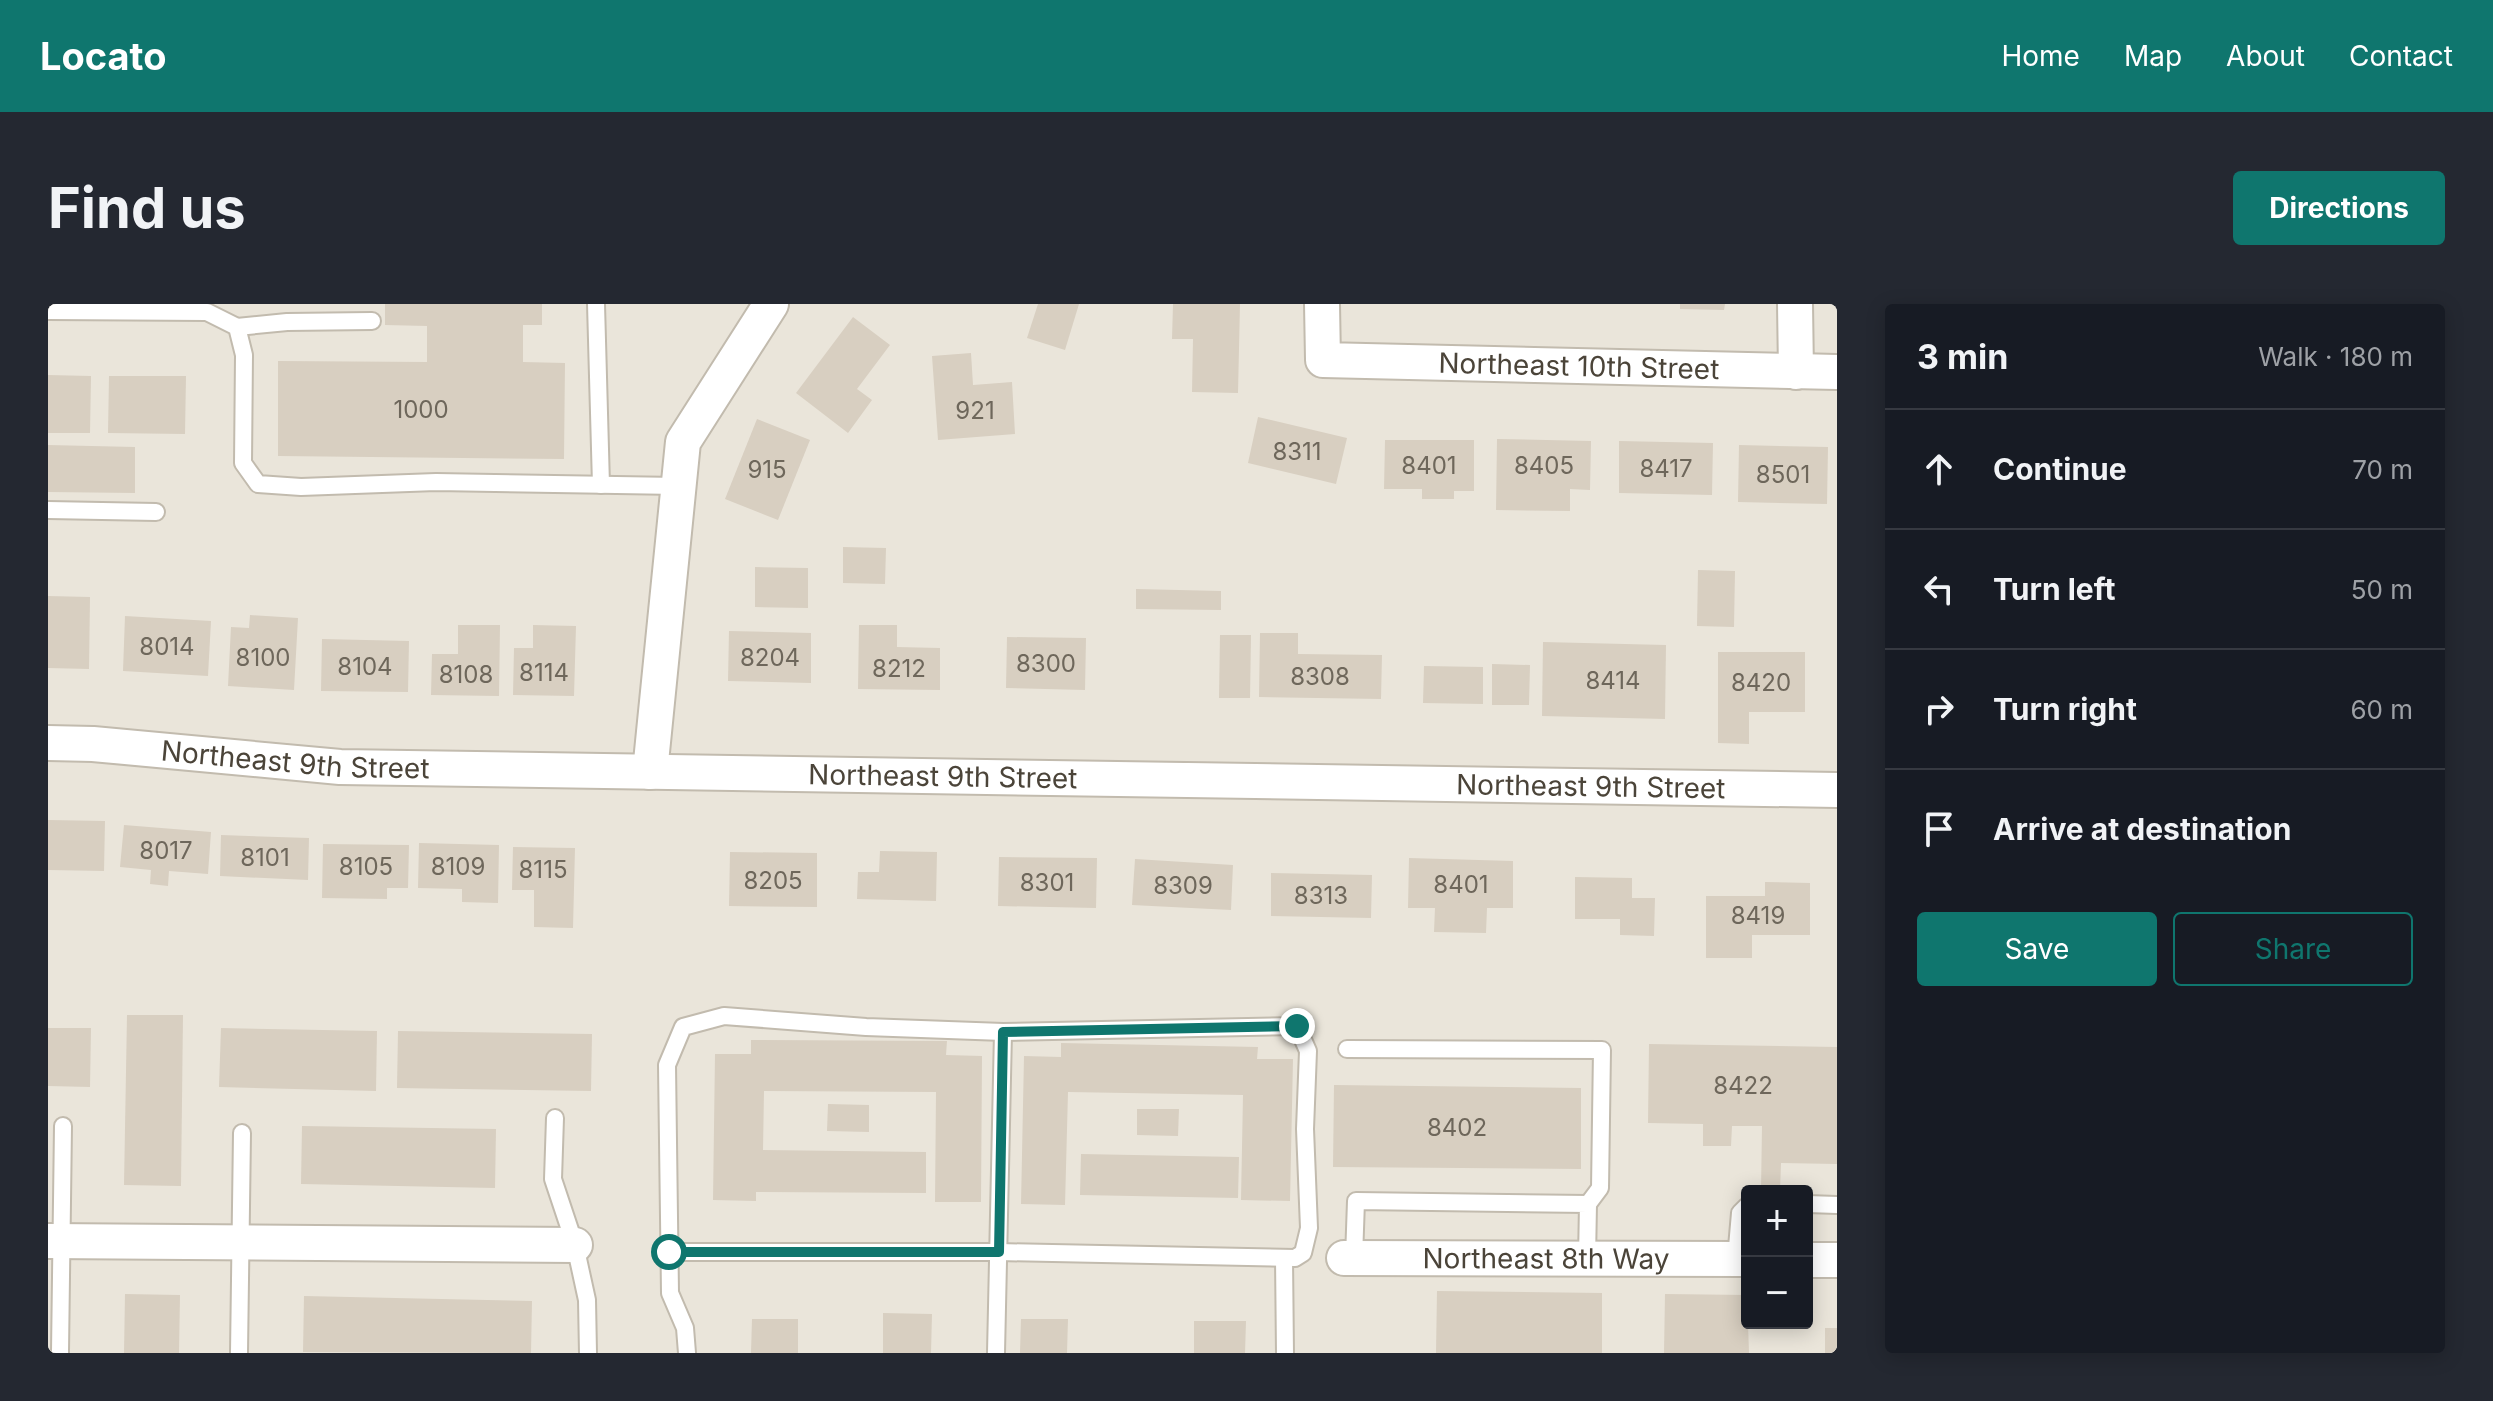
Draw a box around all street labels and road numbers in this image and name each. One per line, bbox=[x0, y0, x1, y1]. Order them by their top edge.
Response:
street label: Northeast 10th Street bbox=[1438, 346, 1720, 386]
street label: Northeast 9th Street bbox=[160, 733, 430, 785]
street label: Northeast 9th Street bbox=[808, 757, 1078, 795]
street label: Northeast 9th Street bbox=[1456, 767, 1726, 805]
street label: Northeast 8th Way bbox=[1422, 1241, 1670, 1276]

